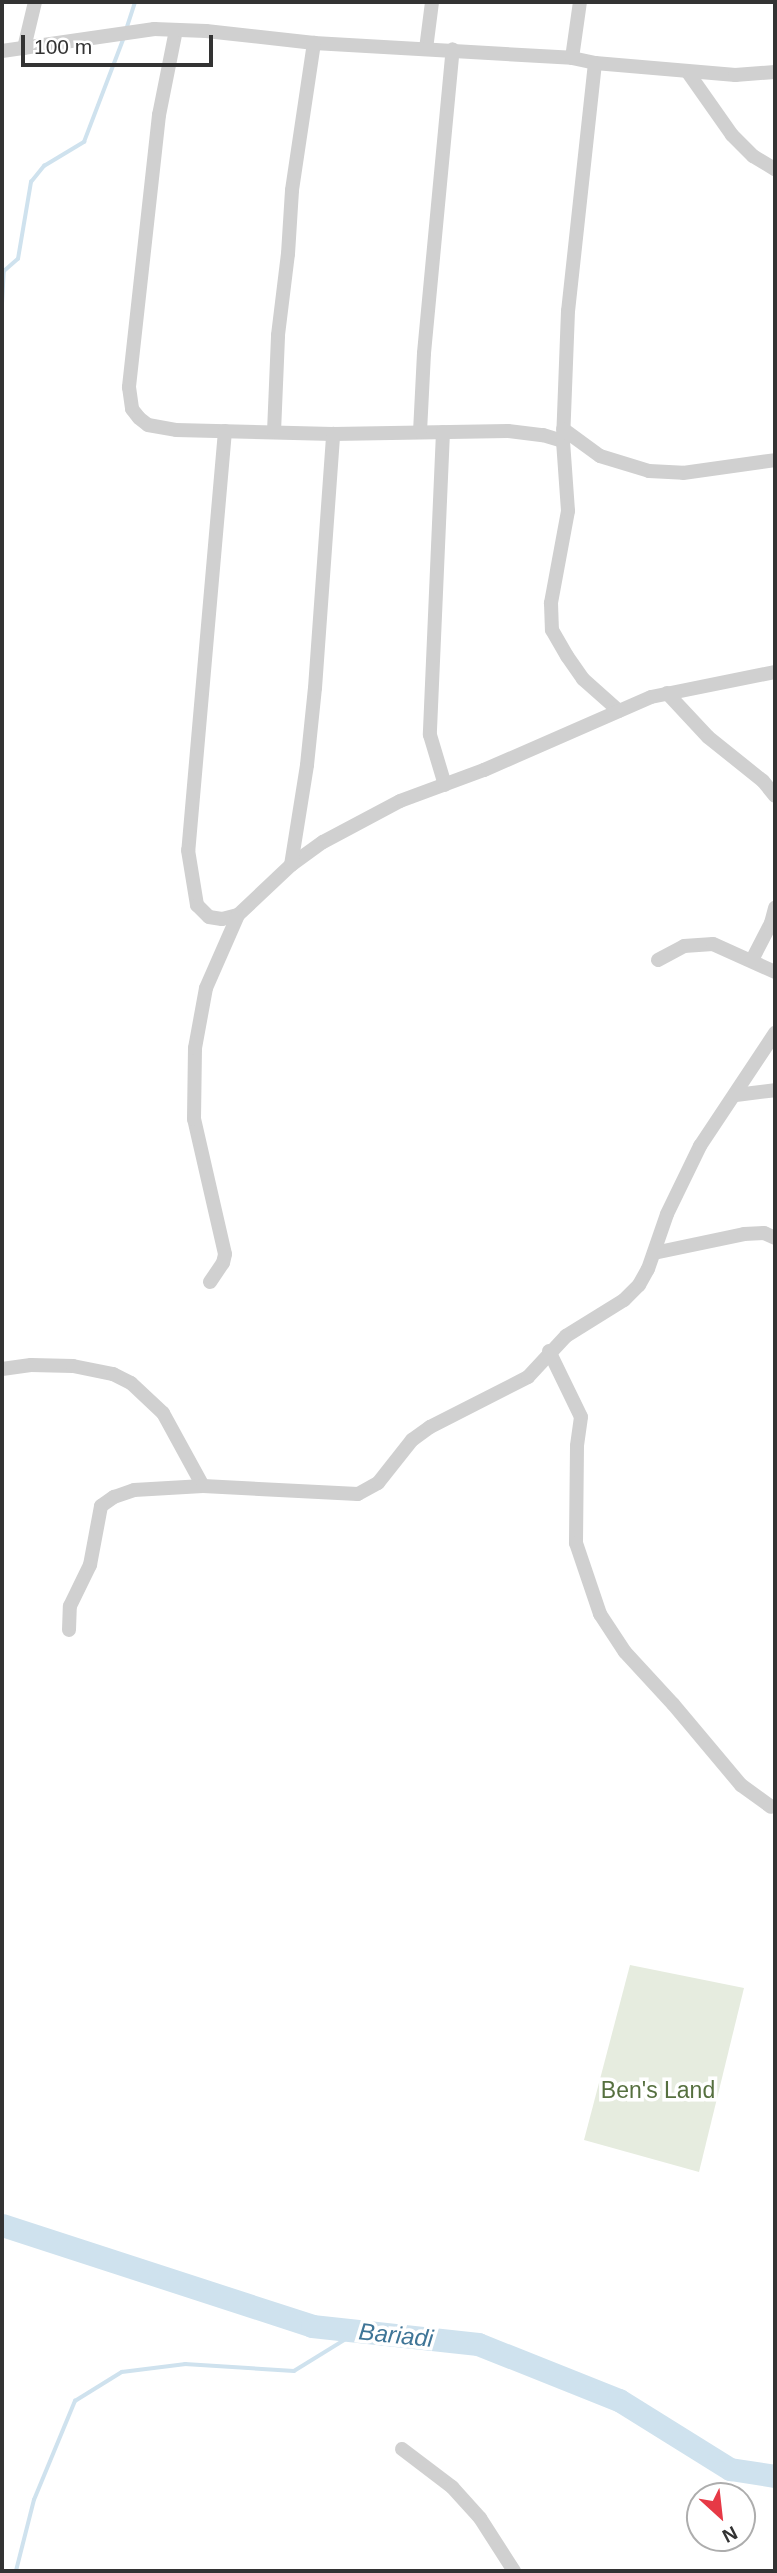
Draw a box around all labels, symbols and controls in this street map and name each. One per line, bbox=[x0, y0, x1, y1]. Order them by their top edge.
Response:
scale bar bbox=[24, 21, 217, 65]
text: 100 m bbox=[34, 35, 92, 58]
park label: Ben's Land bbox=[601, 2076, 715, 2104]
water label: Bariadi bbox=[357, 2317, 435, 2353]
north arrow bbox=[686, 2482, 756, 2552]
text: N bbox=[719, 2522, 741, 2547]

